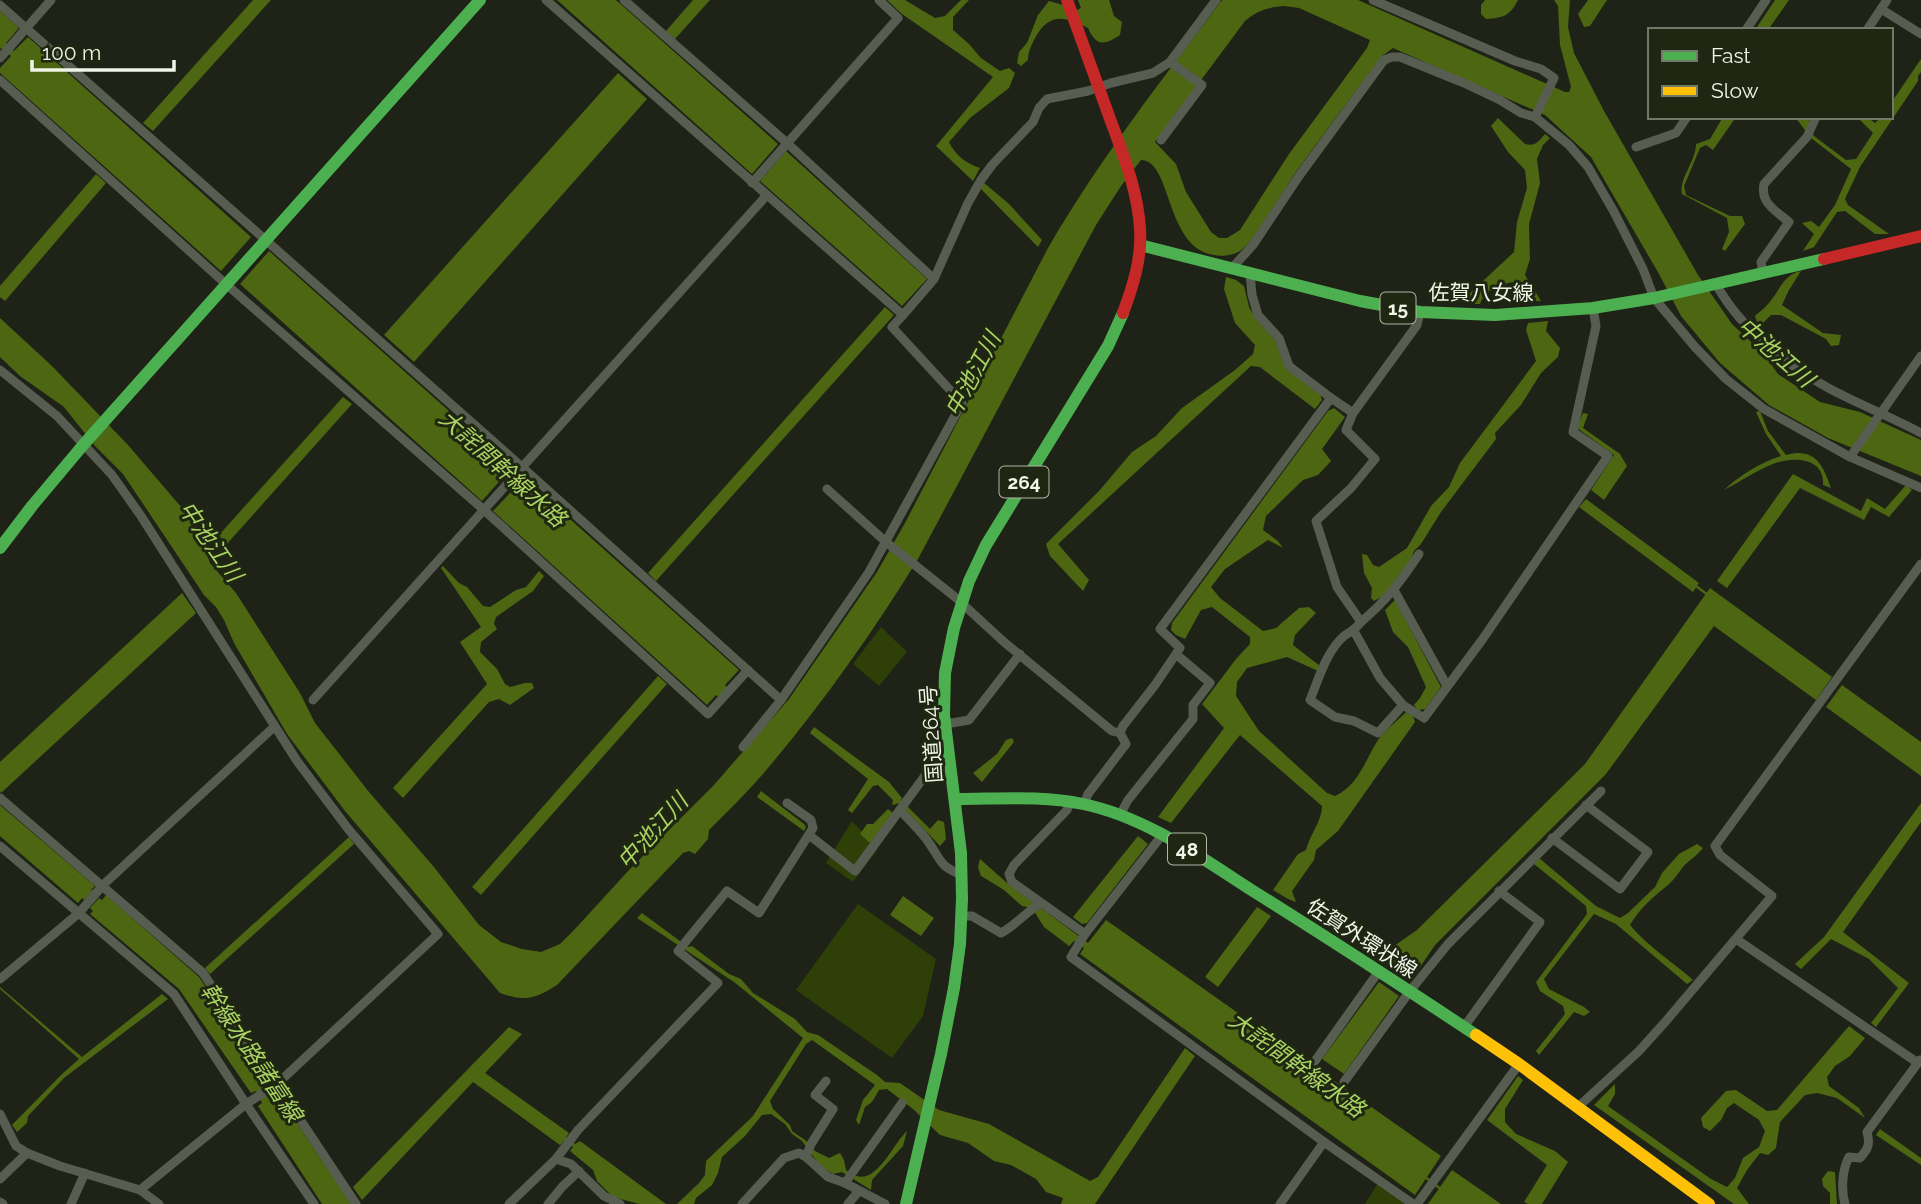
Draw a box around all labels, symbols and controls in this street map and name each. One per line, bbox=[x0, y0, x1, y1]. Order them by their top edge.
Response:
scale bar bbox=[32, 28, 173, 72]
legend bbox=[1648, 28, 1893, 119]
text: 100 m bbox=[42, 40, 101, 65]
text: Fast bbox=[1711, 43, 1751, 68]
text: Slow bbox=[1711, 78, 1759, 103]
street label: 佐賀八女線 bbox=[1429, 280, 1534, 305]
road number: 15 bbox=[1380, 292, 1416, 324]
water label: 中池江川 bbox=[1732, 312, 1822, 394]
water label: 中池江川 bbox=[938, 324, 1007, 421]
water label: 大詫間幹線水路 bbox=[434, 404, 573, 533]
road number: 264 bbox=[1000, 467, 1048, 498]
water label: 中池江川 bbox=[174, 496, 250, 589]
street label: 国道264号 bbox=[915, 684, 947, 784]
water label: 中池江川 bbox=[611, 786, 695, 874]
road number: 48 bbox=[1168, 834, 1206, 864]
street label: 佐賀外環状線 bbox=[1302, 893, 1422, 983]
water label: 幹線水路諸富線 bbox=[196, 978, 310, 1129]
water label: 大詫間幹線水路 bbox=[1224, 1006, 1372, 1123]

